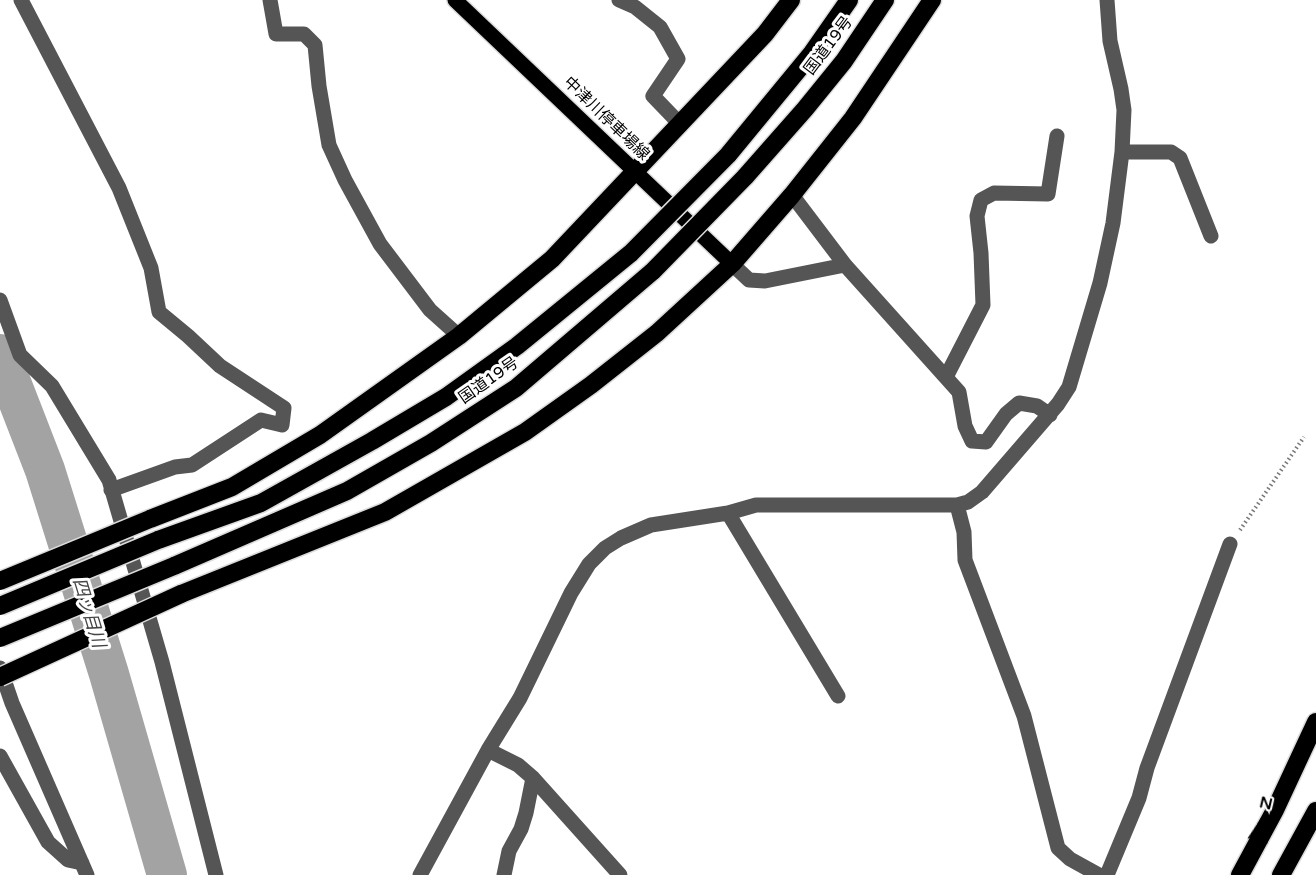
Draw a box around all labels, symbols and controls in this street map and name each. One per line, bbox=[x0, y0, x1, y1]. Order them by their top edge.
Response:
street label: 国道19号 bbox=[801, 13, 857, 79]
street label: 中津川停車場線 bbox=[559, 73, 653, 165]
street label: 国道19号 bbox=[456, 354, 522, 408]
water label: 四ッ目川 bbox=[67, 575, 109, 651]
north arrow bbox=[1232, 791, 1292, 851]
text: N bbox=[1258, 792, 1275, 815]

